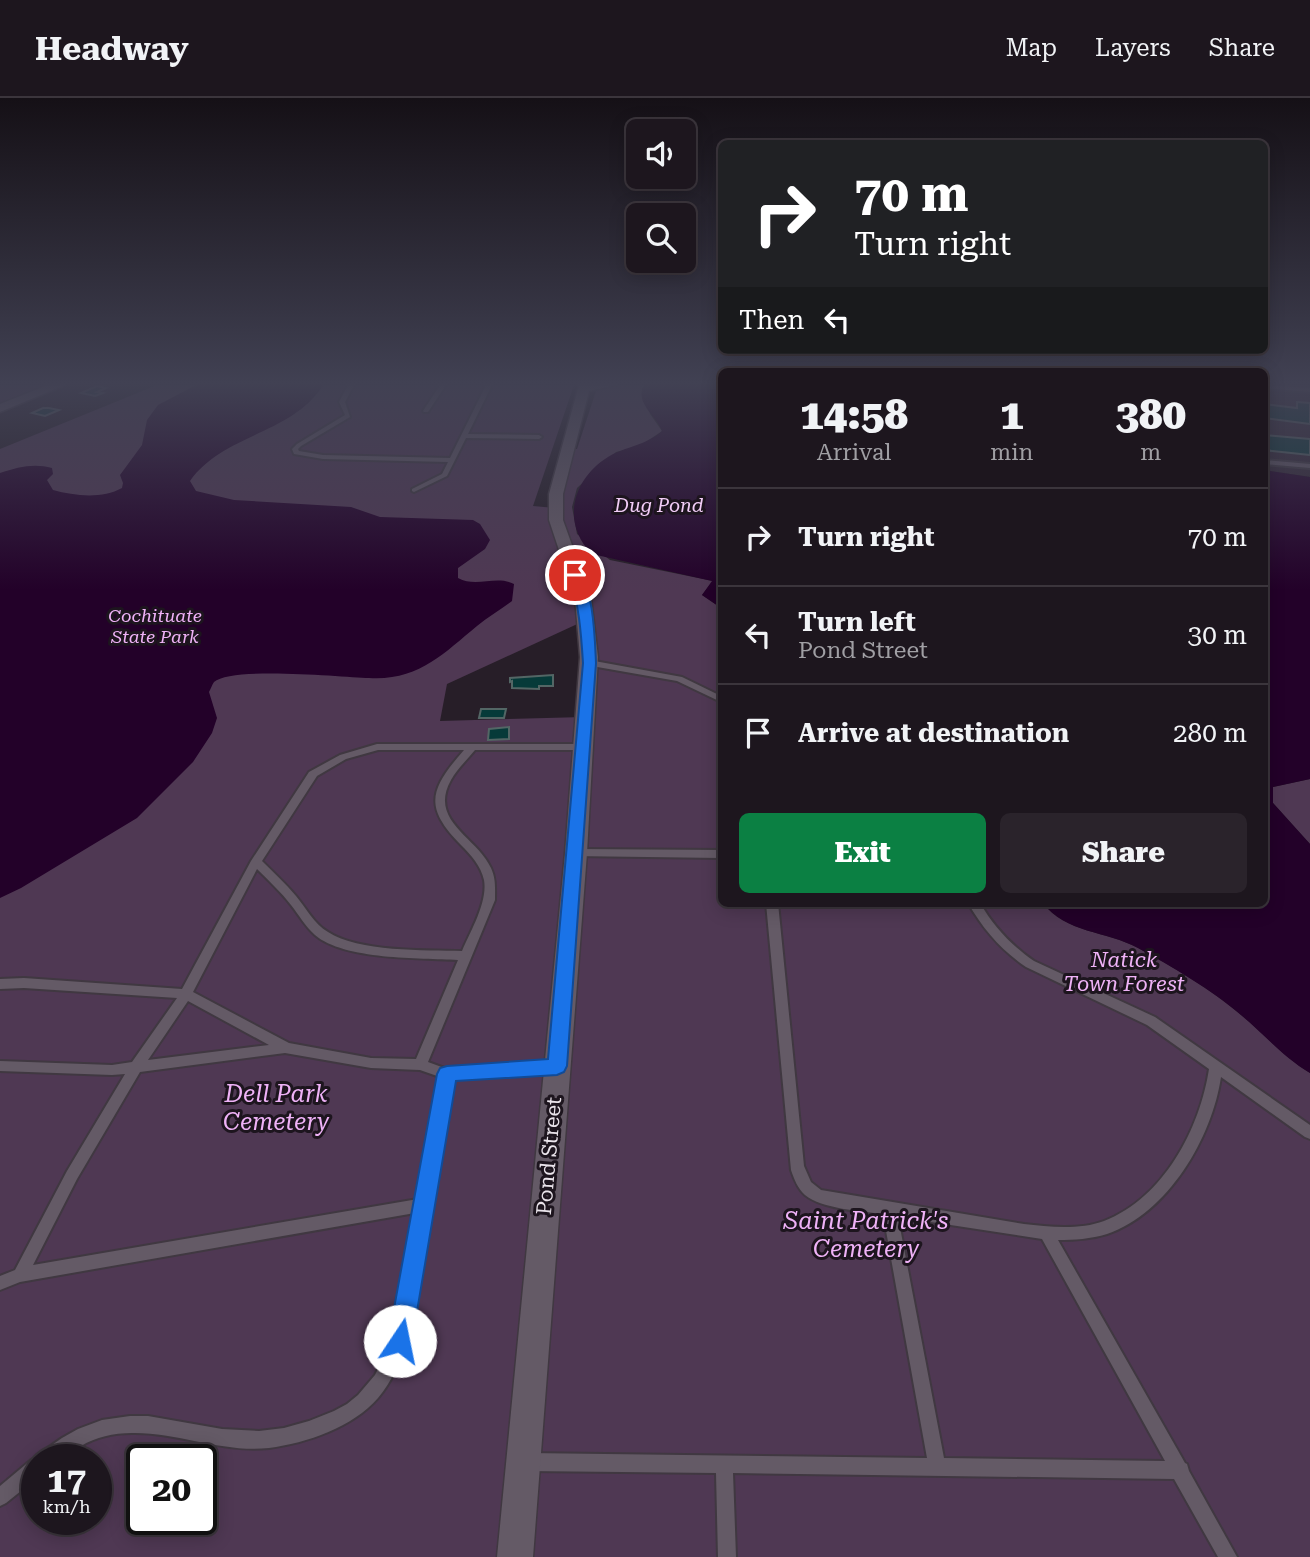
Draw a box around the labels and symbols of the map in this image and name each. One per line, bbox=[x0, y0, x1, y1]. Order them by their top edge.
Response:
water label: Dug Pond bbox=[613, 494, 704, 517]
pin bbox=[545, 545, 605, 605]
park label: Cochituate State Park bbox=[108, 605, 202, 647]
park label: Natick Town Forest bbox=[1063, 948, 1185, 996]
park label: Dell Park Cemetery bbox=[223, 1080, 330, 1136]
street label: Pond Street bbox=[532, 1096, 566, 1216]
park label: Saint Patrick's Cemetery bbox=[783, 1207, 948, 1263]
position arrow bbox=[363, 1304, 437, 1378]
speed limit sign: 20 bbox=[126, 1444, 217, 1535]

